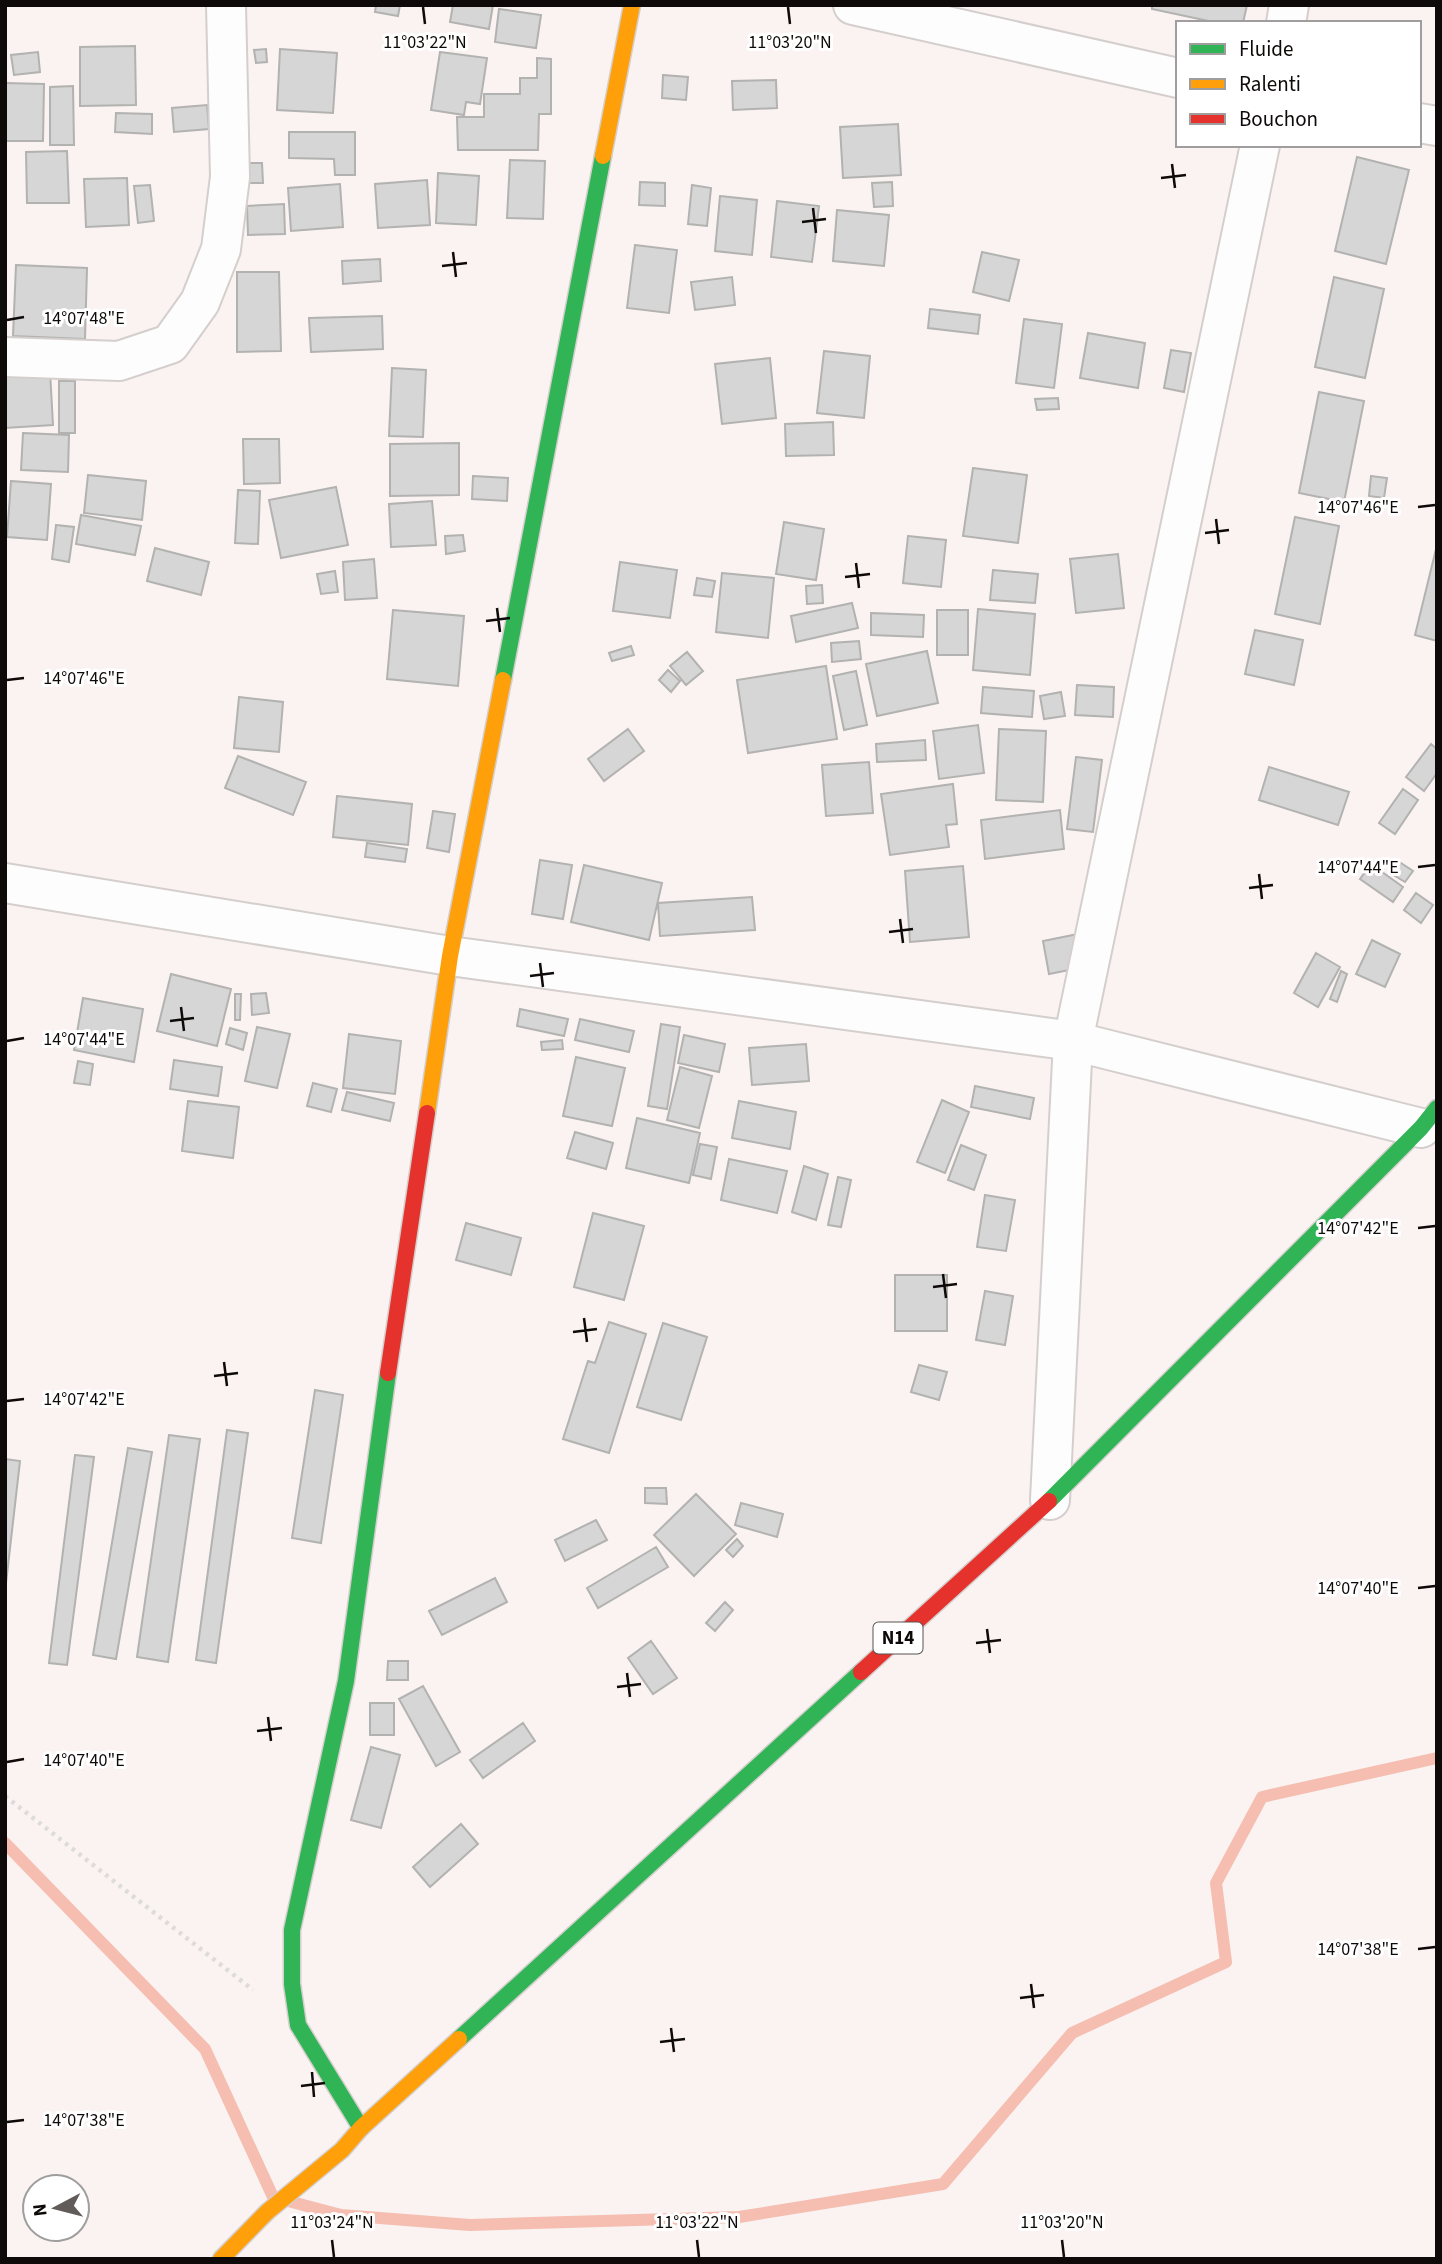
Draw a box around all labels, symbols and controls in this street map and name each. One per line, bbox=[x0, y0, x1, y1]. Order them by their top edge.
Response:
legend bbox=[1176, 21, 1421, 147]
text: 11°03'22"N bbox=[383, 30, 467, 55]
text: 11°03'20"N bbox=[748, 30, 832, 55]
text: Fluide bbox=[1239, 34, 1293, 64]
text: Ralenti bbox=[1239, 69, 1301, 99]
text: Bouchon bbox=[1239, 104, 1318, 134]
text: 14°07'48"E bbox=[43, 306, 125, 331]
text: 14°07'46"E bbox=[1317, 495, 1399, 520]
text: 14°07'46"E bbox=[43, 666, 125, 691]
text: 14°07'44"E bbox=[1317, 855, 1399, 880]
text: 14°07'44"E bbox=[43, 1027, 125, 1052]
text: 14°07'42"E bbox=[1317, 1216, 1399, 1241]
text: 14°07'42"E bbox=[43, 1387, 125, 1412]
text: 14°07'40"E bbox=[1317, 1576, 1399, 1601]
road number: N14 bbox=[874, 1622, 922, 1654]
text: 14°07'40"E bbox=[43, 1748, 125, 1773]
text: 14°07'38"E bbox=[1317, 1937, 1399, 1962]
text: 14°07'38"E bbox=[43, 2108, 125, 2133]
north arrow bbox=[21, 2173, 91, 2243]
text: N bbox=[26, 2202, 55, 2218]
text: 11°03'24"N bbox=[290, 2210, 374, 2235]
text: 11°03'22"N bbox=[655, 2210, 739, 2235]
text: 11°03'20"N bbox=[1020, 2210, 1104, 2235]

